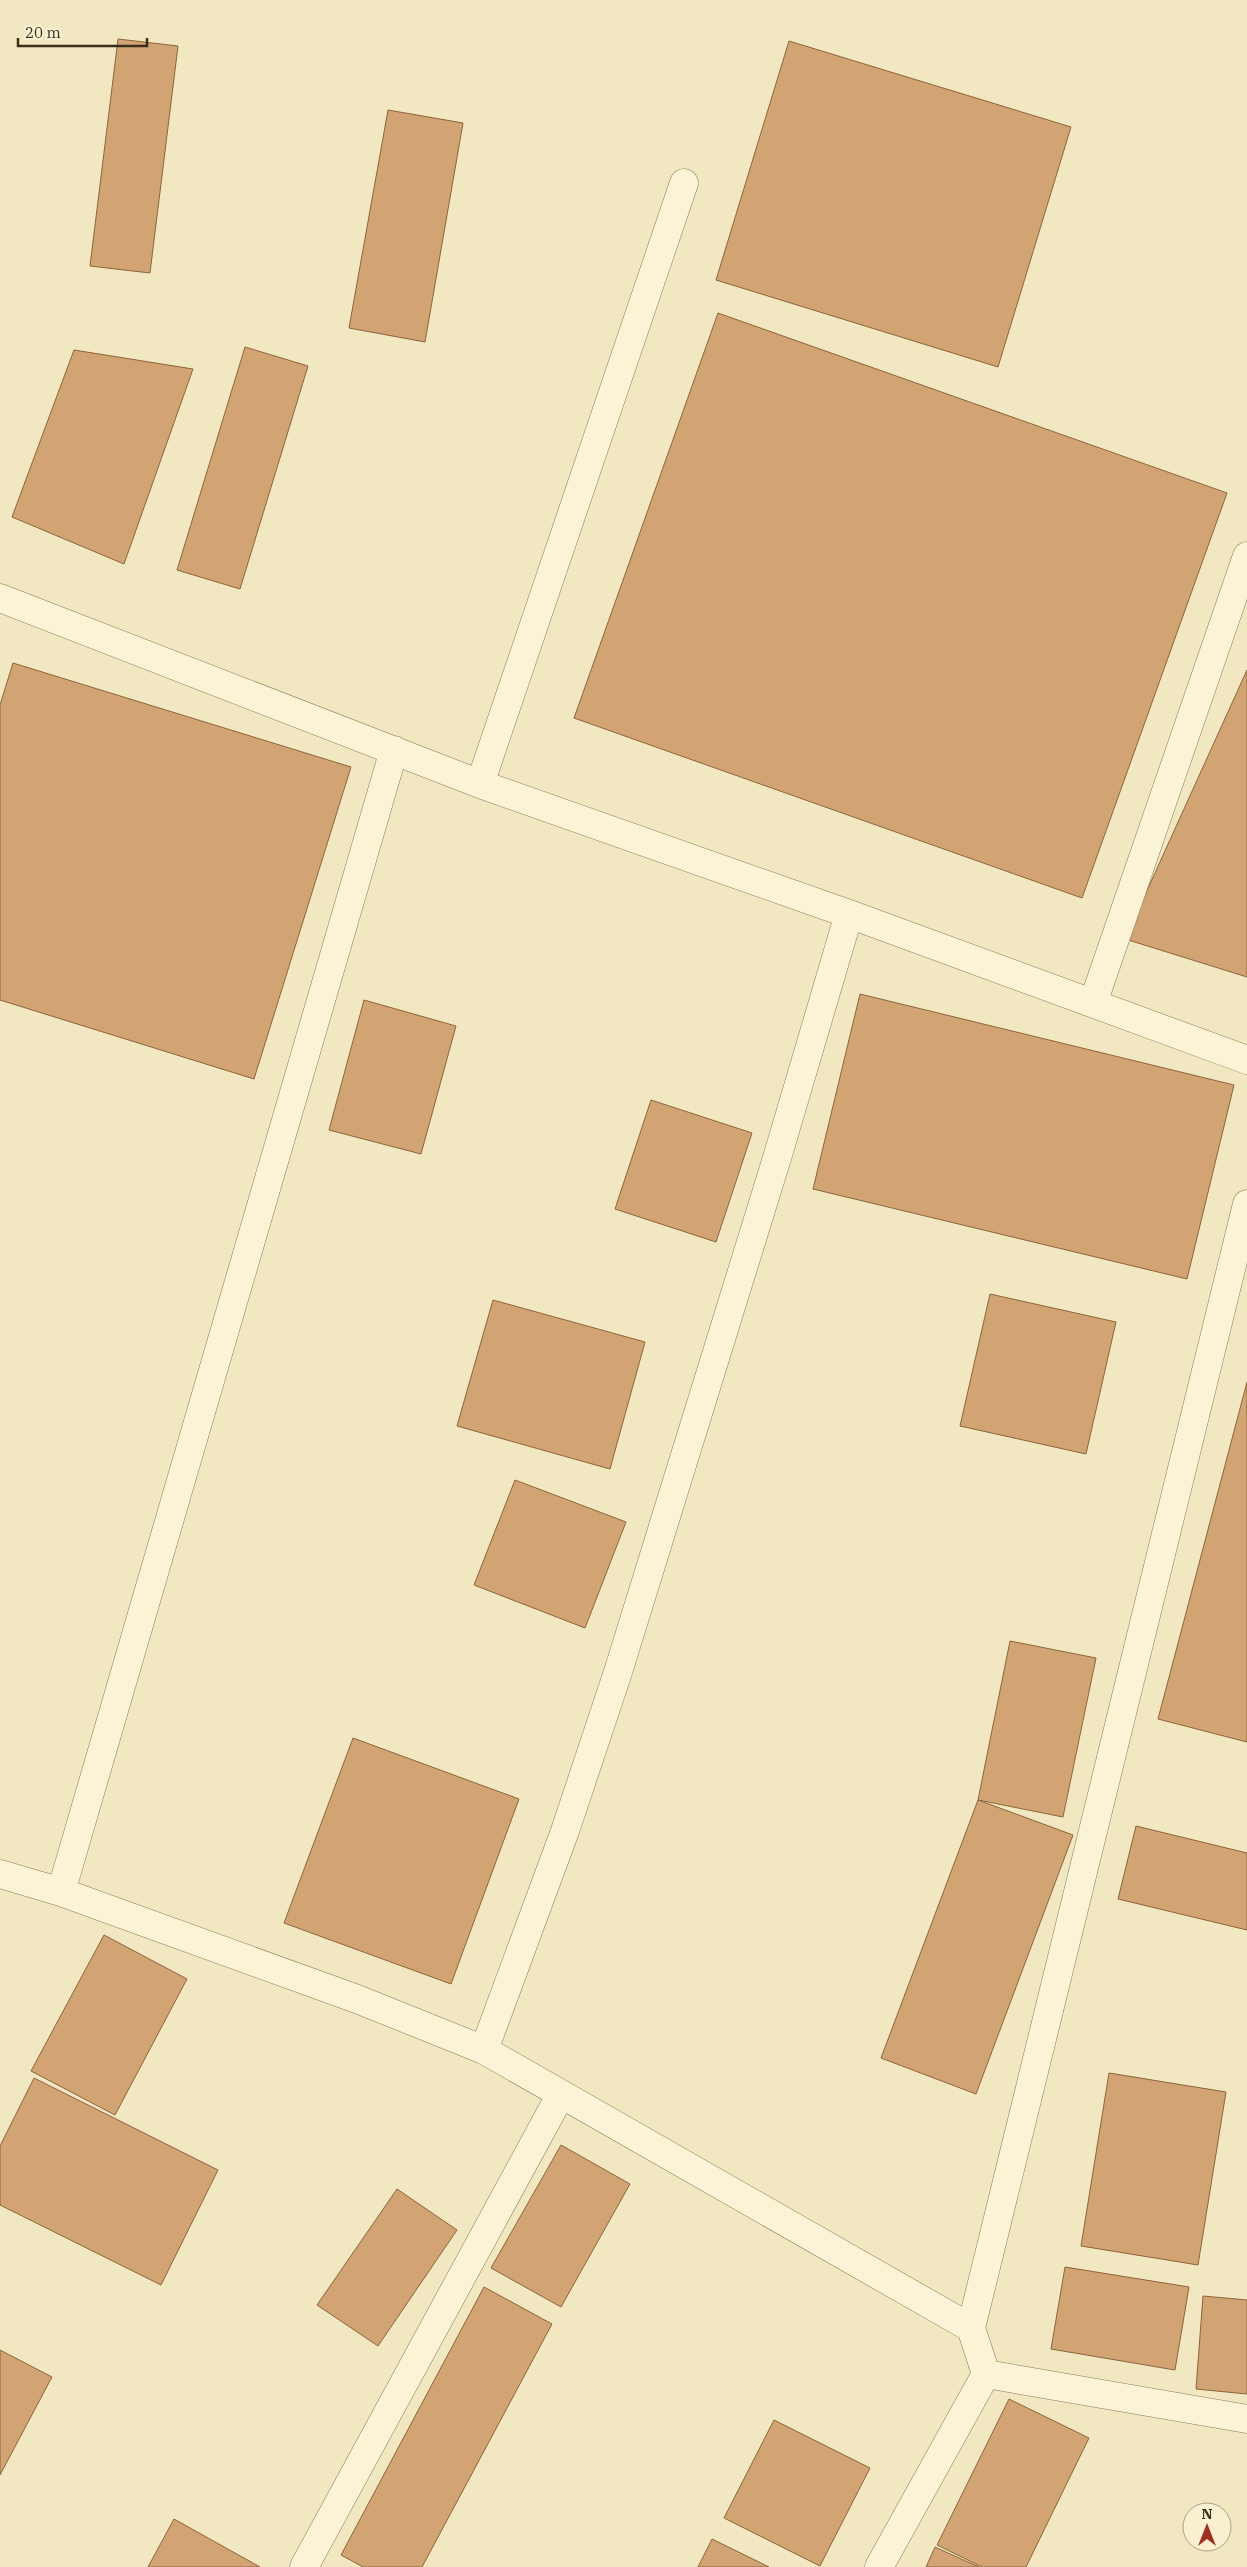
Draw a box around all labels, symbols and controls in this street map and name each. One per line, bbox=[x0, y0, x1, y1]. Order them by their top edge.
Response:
scale bar bbox=[18, 15, 146, 47]
text: 20 m bbox=[25, 23, 61, 42]
north arrow bbox=[1182, 2502, 1232, 2552]
text: N bbox=[1201, 2505, 1213, 2523]

